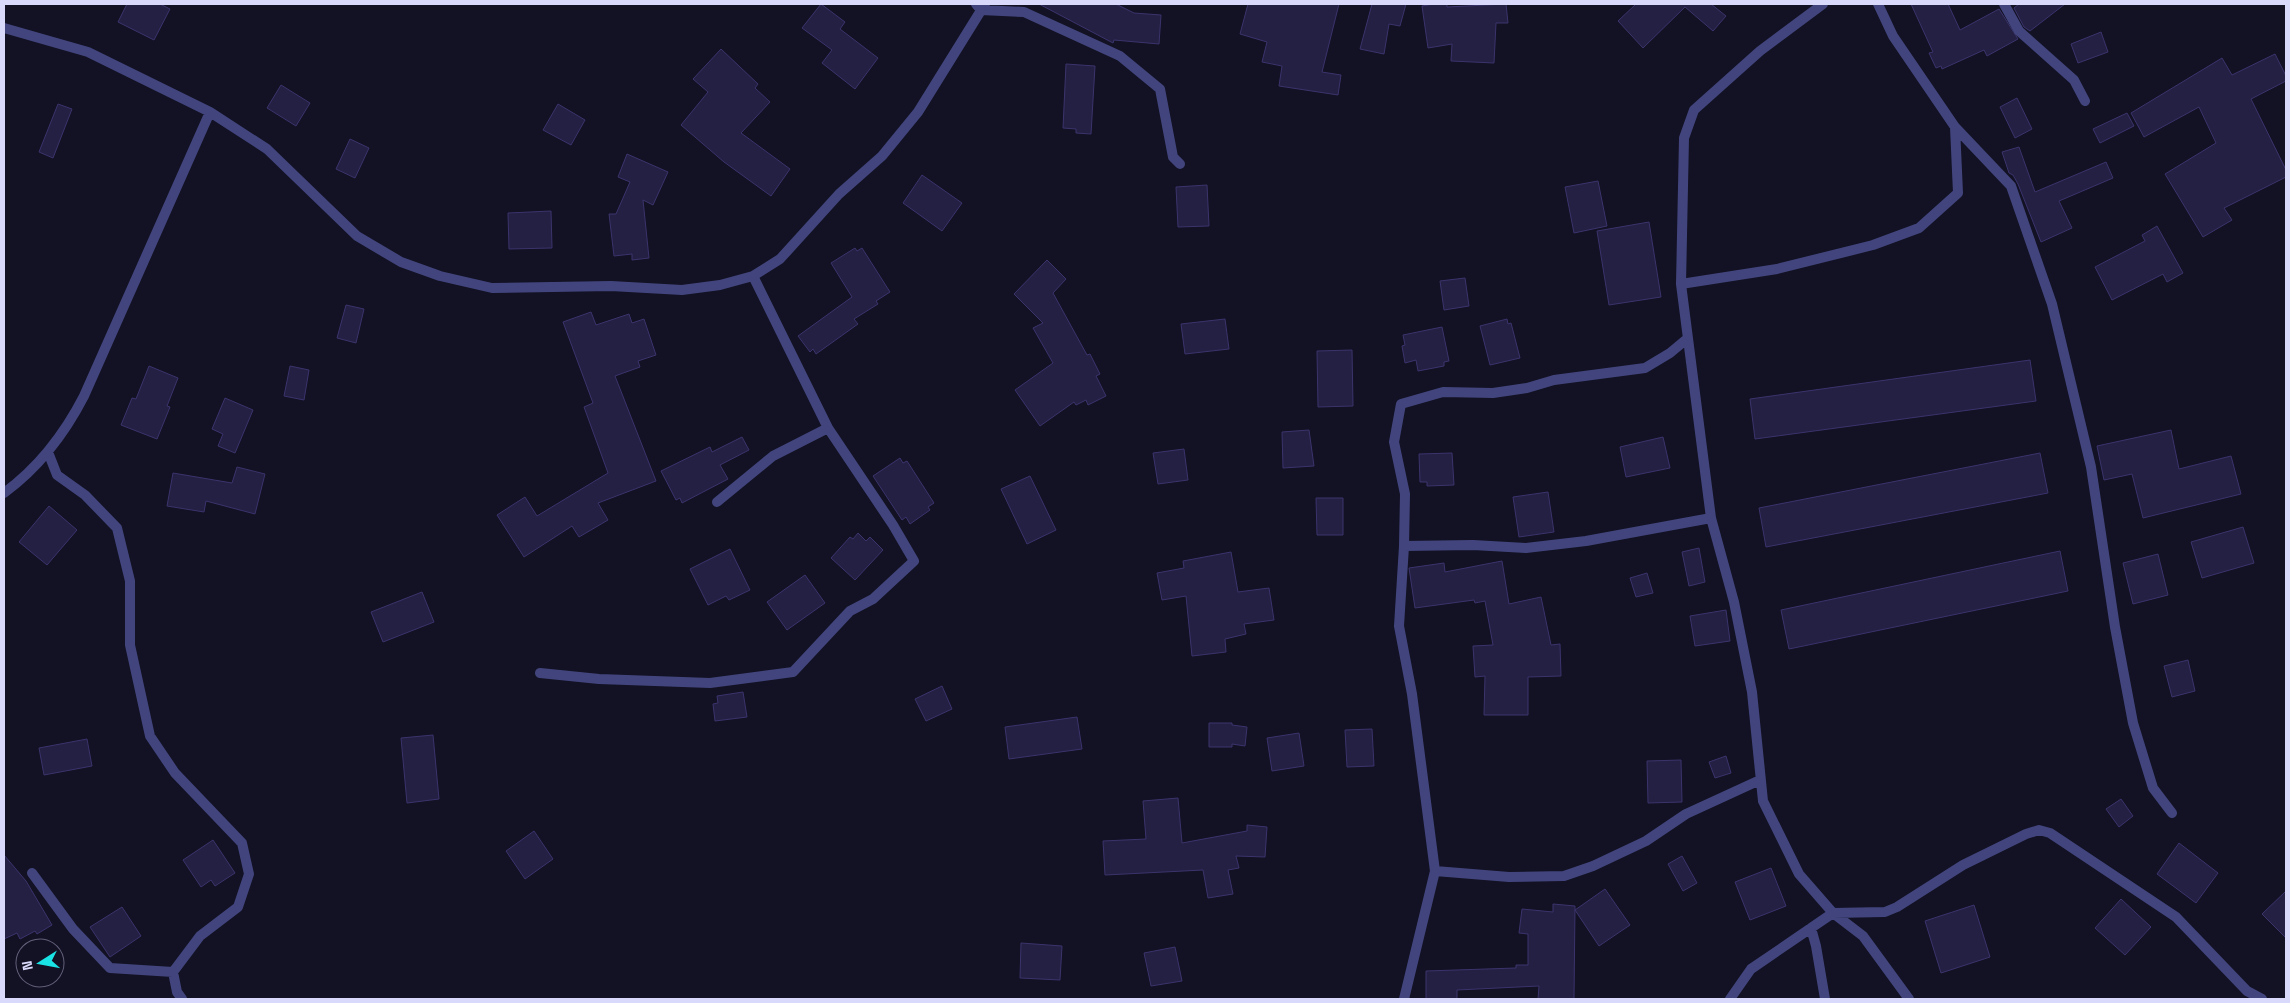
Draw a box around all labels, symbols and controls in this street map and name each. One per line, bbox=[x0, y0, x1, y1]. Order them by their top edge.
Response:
north arrow bbox=[15, 938, 65, 988]
text: N bbox=[18, 959, 37, 972]

